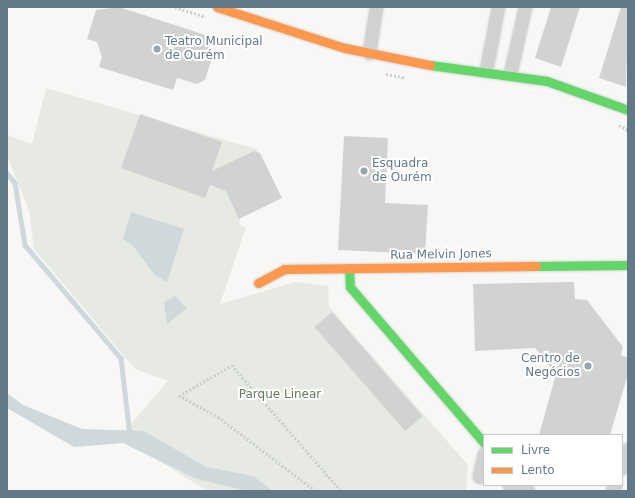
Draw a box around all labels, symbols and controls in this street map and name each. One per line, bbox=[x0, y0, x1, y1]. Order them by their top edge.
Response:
place label: Teatro Municipal de Ourém bbox=[165, 35, 263, 63]
marker: Teatro Municipal de Ourém bbox=[152, 44, 162, 54]
place label: Esquadra de Ourém bbox=[372, 157, 432, 185]
marker: Esquadra de Ourém bbox=[359, 166, 369, 176]
street label: Rua Melvin Jones bbox=[390, 247, 492, 263]
place label: Centro de Negócios bbox=[521, 352, 580, 380]
marker: Centro de Negócios bbox=[583, 361, 593, 371]
park label: Parque Linear bbox=[239, 388, 321, 402]
legend bbox=[483, 434, 623, 486]
text: Livre bbox=[521, 443, 550, 457]
text: Lento bbox=[521, 463, 555, 477]

